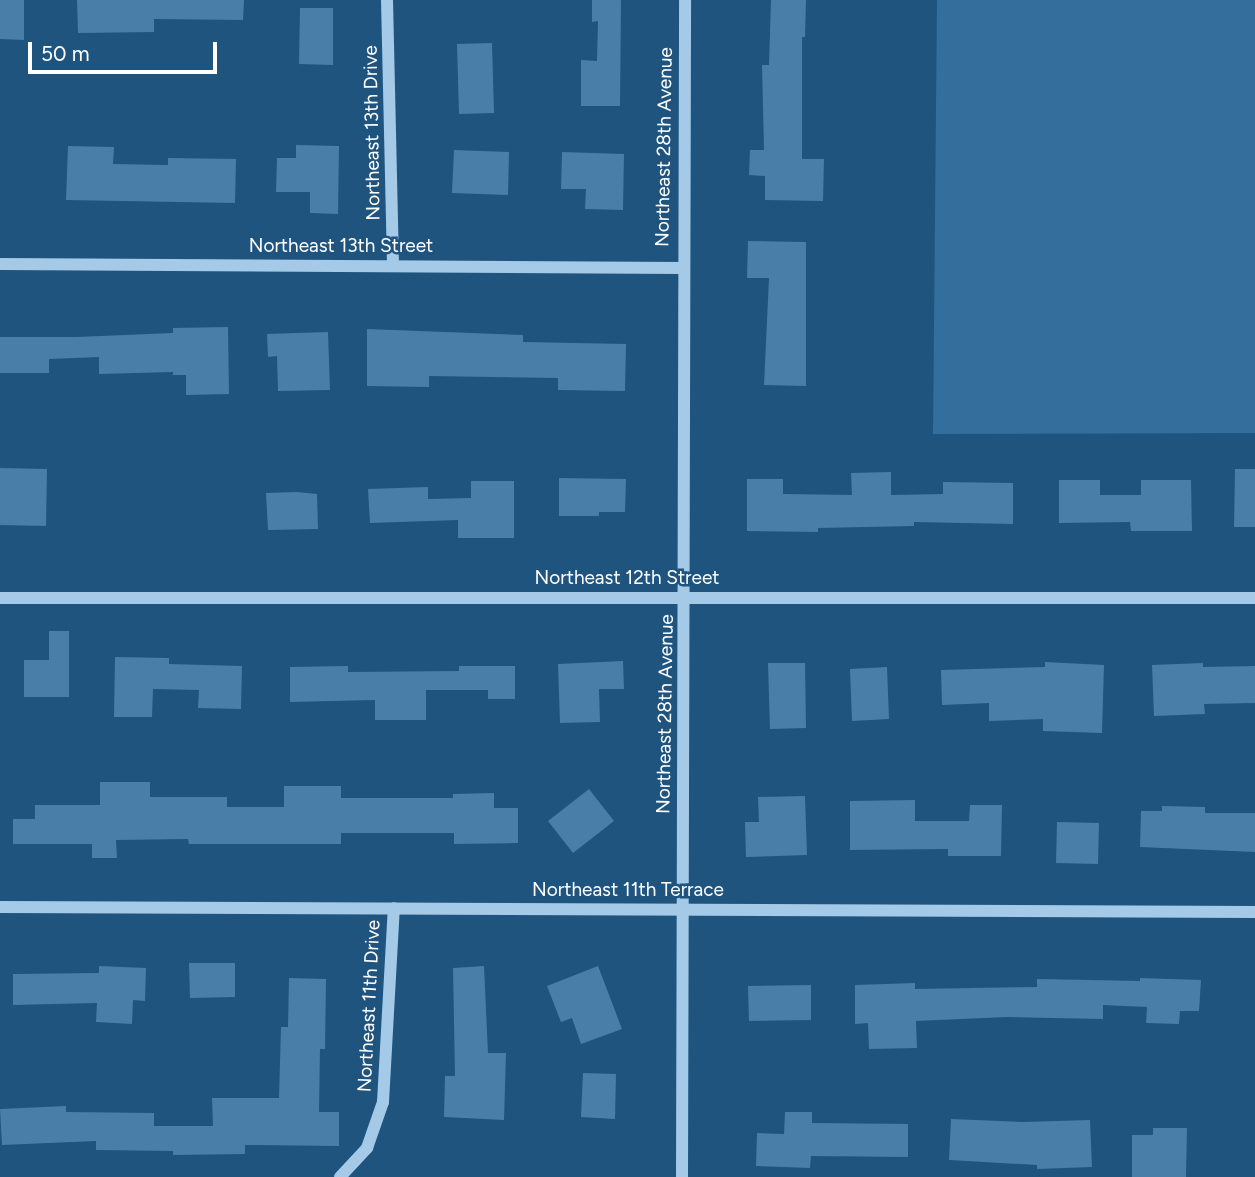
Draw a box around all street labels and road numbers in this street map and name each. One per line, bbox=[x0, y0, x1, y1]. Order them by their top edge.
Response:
street label: Northeast 13th Drive bbox=[359, 45, 385, 221]
street label: Northeast 28th Avenue bbox=[651, 47, 677, 247]
street label: Northeast 13th Street bbox=[249, 235, 433, 257]
street label: Northeast 12th Street bbox=[535, 567, 719, 589]
street label: Northeast 28th Avenue bbox=[652, 614, 678, 814]
street label: Northeast 11th Terrace bbox=[532, 879, 724, 901]
street label: Northeast 11th Drive bbox=[353, 919, 385, 1093]

